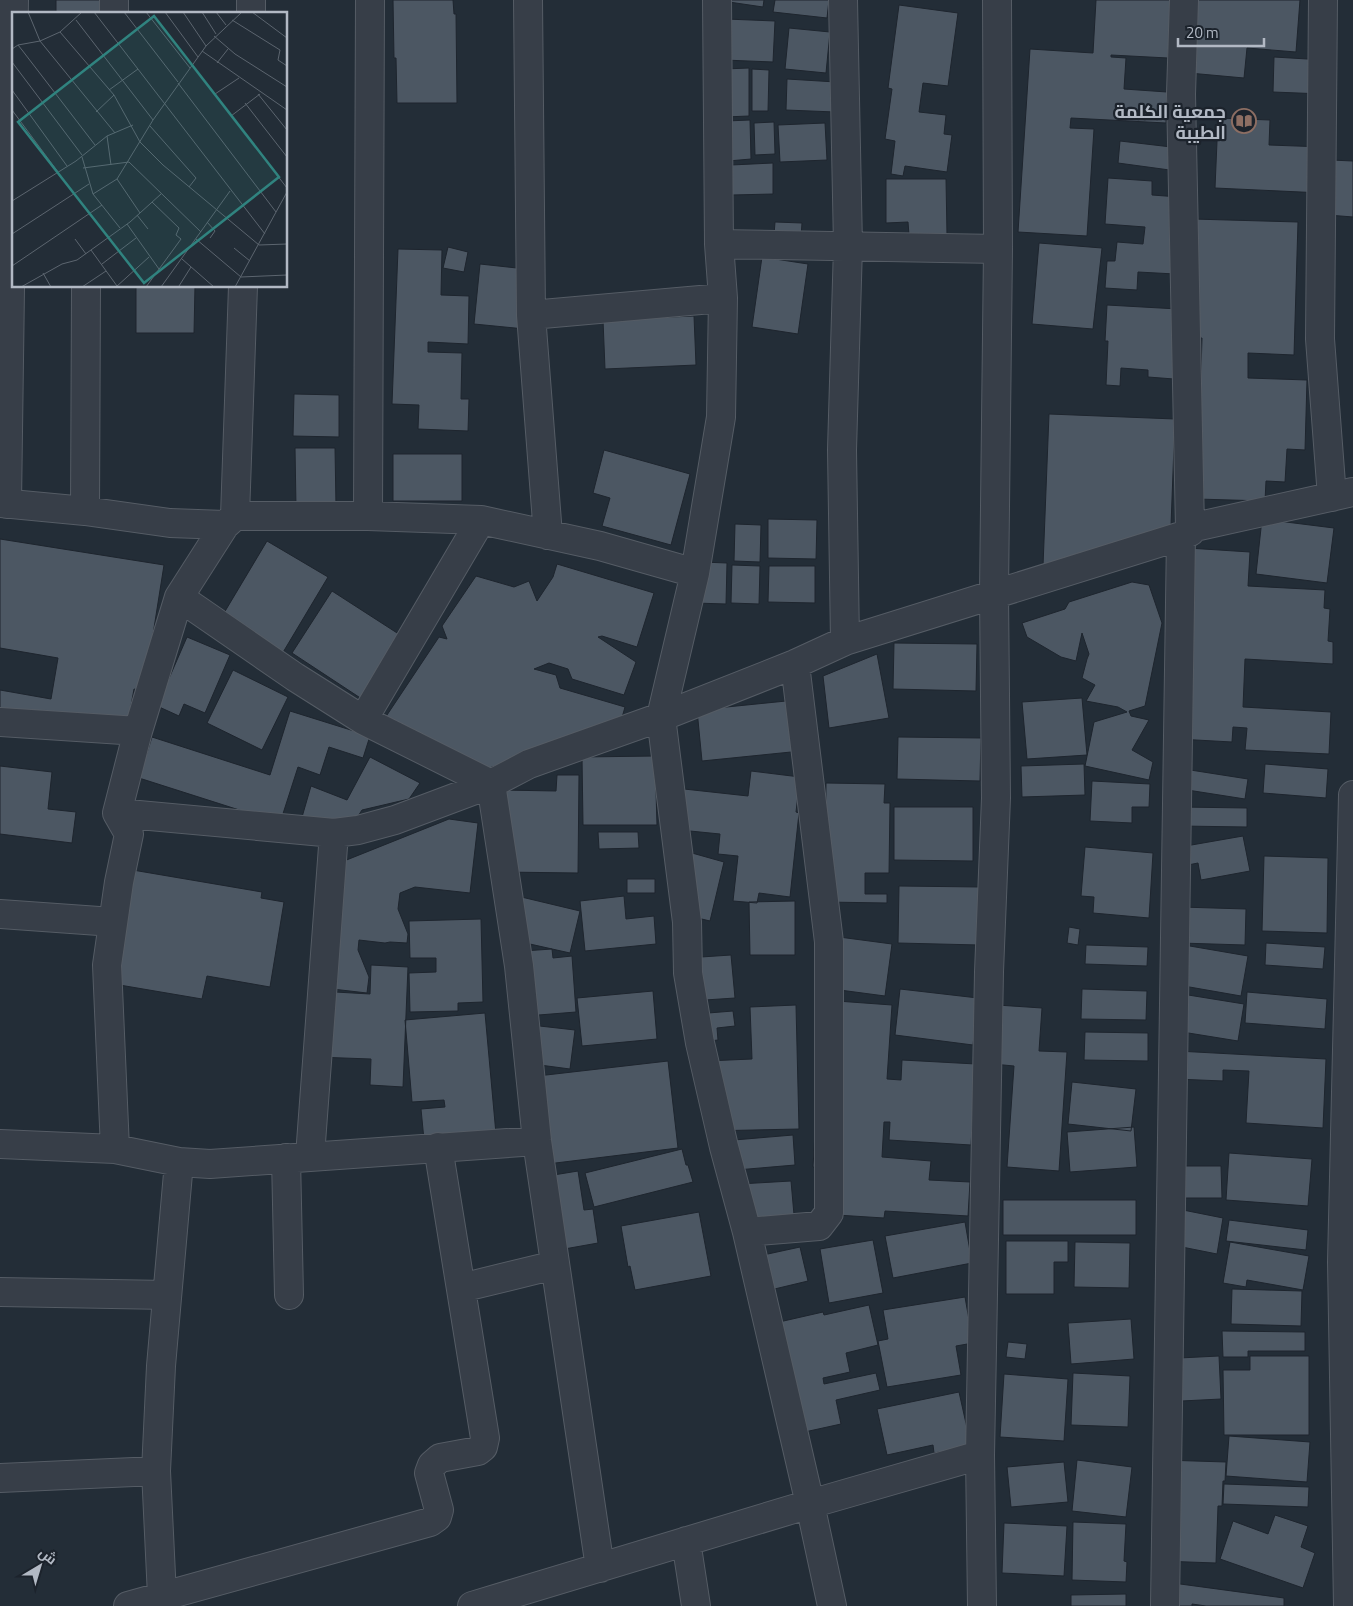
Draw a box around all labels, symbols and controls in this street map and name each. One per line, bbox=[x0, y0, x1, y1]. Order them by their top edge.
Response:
inset map bbox=[12, 12, 288, 288]
scale bar bbox=[1178, 15, 1264, 47]
text: 20 m bbox=[1186, 21, 1219, 44]
place label: جمعية الكلمة الطيبة bbox=[1115, 98, 1226, 146]
library icon: جمعية الكلمة الطيبة bbox=[1231, 108, 1257, 134]
north arrow bbox=[15, 1541, 65, 1591]
text: ش bbox=[35, 1542, 62, 1569]

